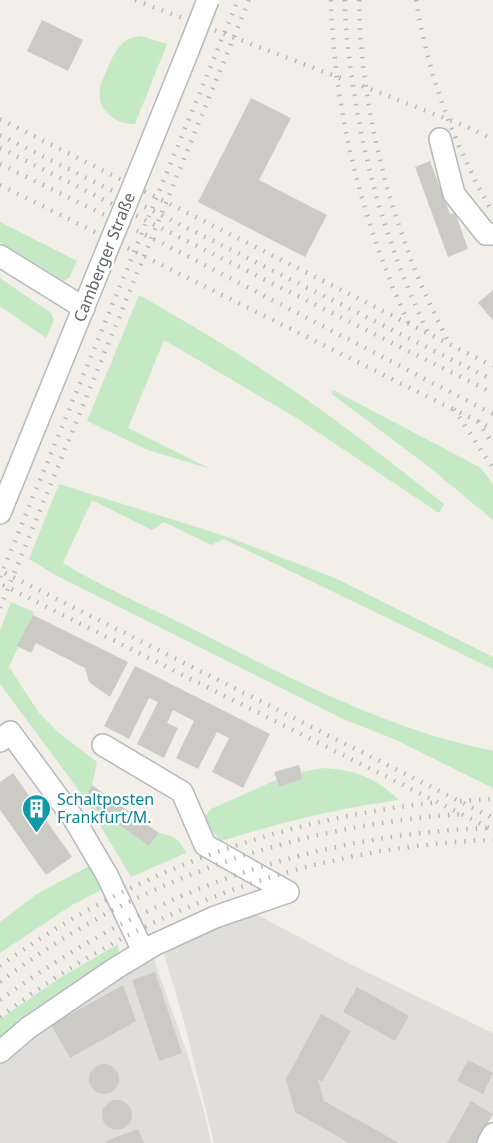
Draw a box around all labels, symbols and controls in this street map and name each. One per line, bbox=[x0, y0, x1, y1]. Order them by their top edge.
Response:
street label: Camberger Straße bbox=[68, 189, 140, 325]
place label: Schaltposten Frankfurt/M. bbox=[57, 788, 154, 828]
building icon: Schaltposten Frankfurt/M. bbox=[20, 792, 52, 834]

